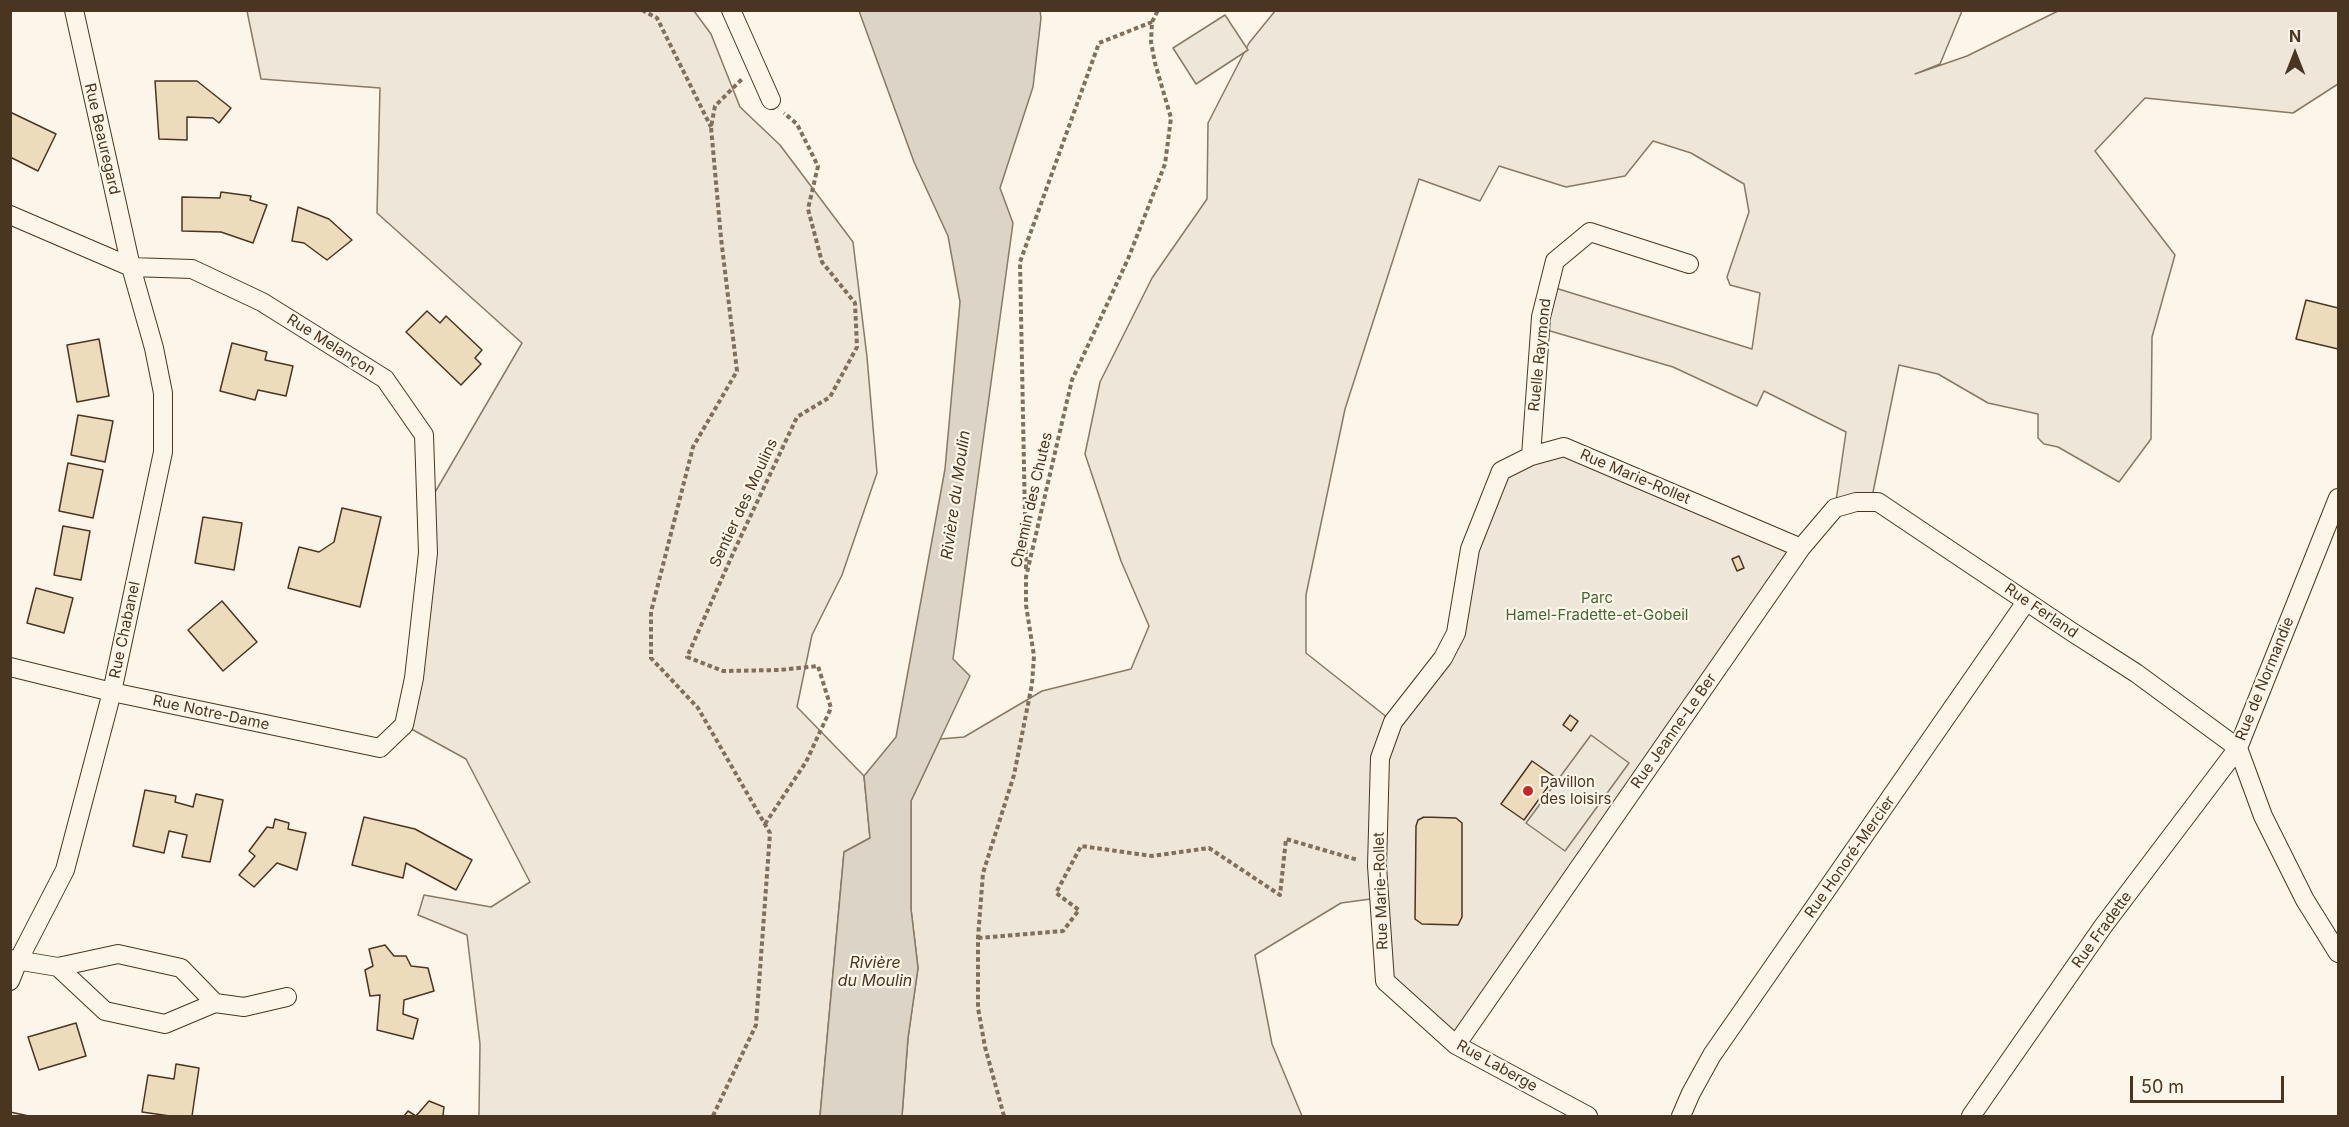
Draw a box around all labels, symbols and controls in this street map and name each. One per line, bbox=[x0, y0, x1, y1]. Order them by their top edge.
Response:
north arrow bbox=[2265, 24, 2325, 84]
text: N bbox=[2289, 26, 2301, 46]
street label: Rue Beauregard bbox=[80, 82, 124, 196]
street label: Ruelle Raymond bbox=[1525, 297, 1555, 413]
street label: Rue Melançon bbox=[283, 311, 379, 379]
water label: Rivière du Moulin bbox=[937, 429, 975, 561]
street label: Chemin des Chutes bbox=[1008, 430, 1056, 570]
street label: Sentier des Moulins bbox=[706, 436, 782, 570]
street label: Rue Marie-Rollet bbox=[1577, 446, 1693, 508]
street label: Rue Chabanel bbox=[106, 580, 144, 680]
street label: Rue Ferland bbox=[2001, 580, 2081, 642]
park label: Parc Hamel-Fradette-et-Gobeil bbox=[1506, 589, 1688, 624]
street label: Rue de Normandie bbox=[2232, 615, 2298, 743]
street label: Rue Jeanne-Le Ber bbox=[1628, 670, 1720, 792]
street label: Rue Notre-Dame bbox=[151, 692, 271, 734]
place label: Pavillon des loisirs bbox=[1540, 773, 1611, 808]
marker: Pavillon des loisirs bbox=[1521, 784, 1535, 798]
street label: Rue Honoré-Mercier bbox=[1801, 793, 1899, 921]
street label: Rue Marie-Rollet bbox=[1370, 832, 1392, 950]
street label: Rue Fradette bbox=[2068, 888, 2136, 972]
water label: Rivière du Moulin bbox=[838, 953, 912, 991]
street label: Rue Laberge bbox=[1453, 1036, 1541, 1096]
scale bar bbox=[2133, 1064, 2288, 1102]
text: 50 m bbox=[2141, 1076, 2184, 1097]

